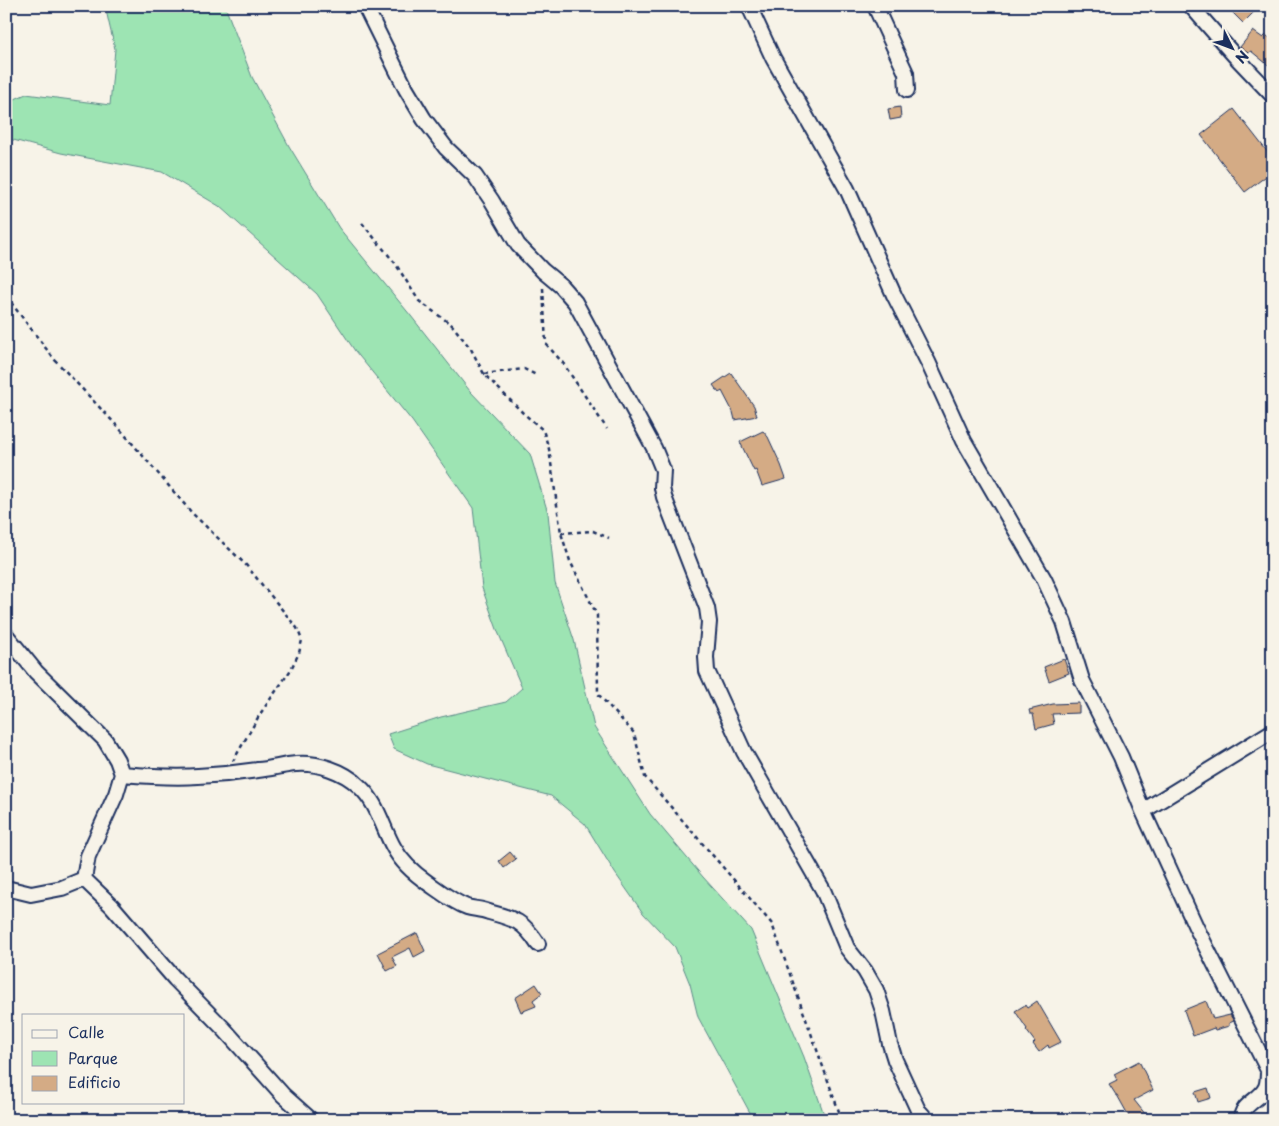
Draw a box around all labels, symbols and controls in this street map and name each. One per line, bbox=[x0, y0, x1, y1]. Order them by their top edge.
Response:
north arrow bbox=[1206, 22, 1256, 72]
text: N bbox=[1231, 46, 1254, 68]
legend bbox=[22, 1014, 185, 1104]
text: Calle bbox=[68, 1020, 105, 1043]
text: Parque bbox=[68, 1046, 118, 1069]
text: Edificio bbox=[68, 1070, 121, 1093]

